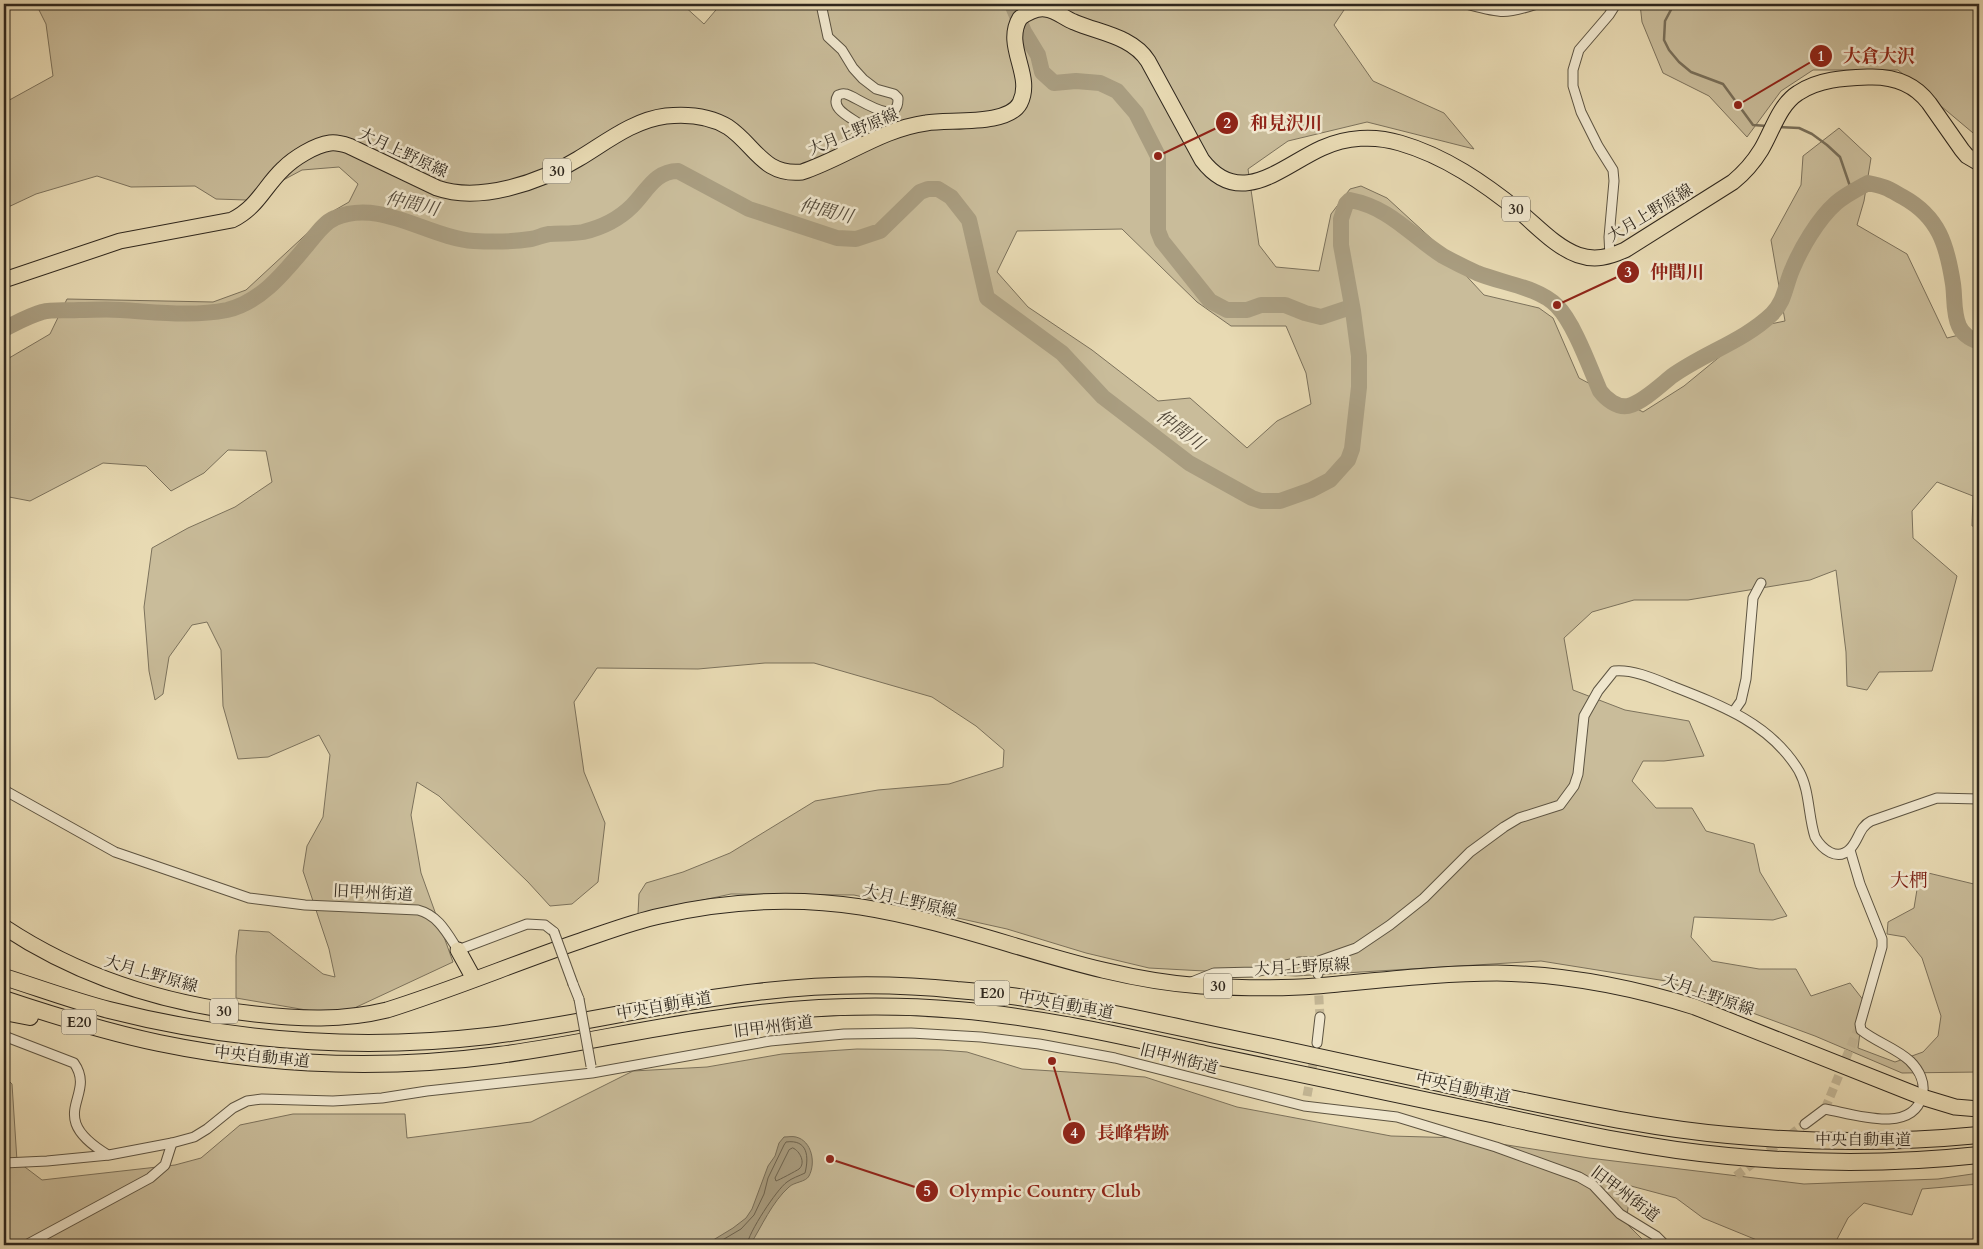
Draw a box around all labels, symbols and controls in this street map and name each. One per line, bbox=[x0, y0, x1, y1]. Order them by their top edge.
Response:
callout: 大倉大沢 bbox=[1808, 40, 1925, 73]
text: 大倉大沢 bbox=[1843, 44, 1915, 69]
text: 1 bbox=[1817, 46, 1825, 66]
street label: 大月上野原線 bbox=[805, 103, 901, 161]
callout: 和見沢川 bbox=[1215, 106, 1332, 139]
text: 和見沢川 bbox=[1250, 111, 1322, 136]
text: 2 bbox=[1223, 113, 1231, 133]
street label: 大月上野原線 bbox=[355, 123, 451, 183]
road number: 30 bbox=[543, 158, 571, 184]
street label: 大月上野原線 bbox=[1603, 179, 1697, 247]
water label: 仲間川 bbox=[383, 186, 443, 223]
water label: 仲間川 bbox=[797, 192, 857, 230]
road number: 30 bbox=[1502, 196, 1530, 222]
callout: 仲間川 bbox=[1615, 255, 1714, 288]
text: 仲間川 bbox=[1650, 260, 1704, 285]
text: 3 bbox=[1624, 262, 1632, 282]
water label: 仲間川 bbox=[1151, 404, 1211, 457]
district label: 大椚 bbox=[1890, 868, 1928, 894]
street label: 大月上野原線 bbox=[861, 879, 959, 923]
street label: 旧甲州街道 bbox=[332, 880, 414, 906]
street label: 大月上野原線 bbox=[102, 950, 200, 998]
street label: 大月上野原線 bbox=[1253, 954, 1351, 980]
street label: 大月上野原線 bbox=[1659, 969, 1757, 1021]
road number: 30 bbox=[1204, 974, 1232, 998]
road number: E20 bbox=[974, 980, 1010, 1006]
street label: 中央自動車道 bbox=[1017, 986, 1115, 1024]
street label: 中央自動車道 bbox=[615, 987, 713, 1025]
road number: 30 bbox=[210, 998, 238, 1024]
road number: E20 bbox=[62, 1010, 96, 1034]
street label: 旧甲州街道 bbox=[732, 1011, 814, 1043]
street label: 旧甲州街道 bbox=[1138, 1039, 1220, 1079]
street label: 中央自動車道 bbox=[213, 1041, 311, 1073]
street label: 中央自動車道 bbox=[1414, 1067, 1512, 1109]
callout: 長峰砦跡 bbox=[1062, 1117, 1179, 1150]
text: 長峰砦跡 bbox=[1097, 1121, 1169, 1146]
text: 4 bbox=[1070, 1123, 1078, 1143]
street label: 中央自動車道 bbox=[1815, 1129, 1911, 1151]
street label: 旧甲州街道 bbox=[1586, 1161, 1664, 1227]
callout: Olympic Country Club bbox=[914, 1175, 1152, 1208]
text: Olympic Country Club bbox=[949, 1179, 1141, 1204]
text: 5 bbox=[923, 1181, 931, 1201]

